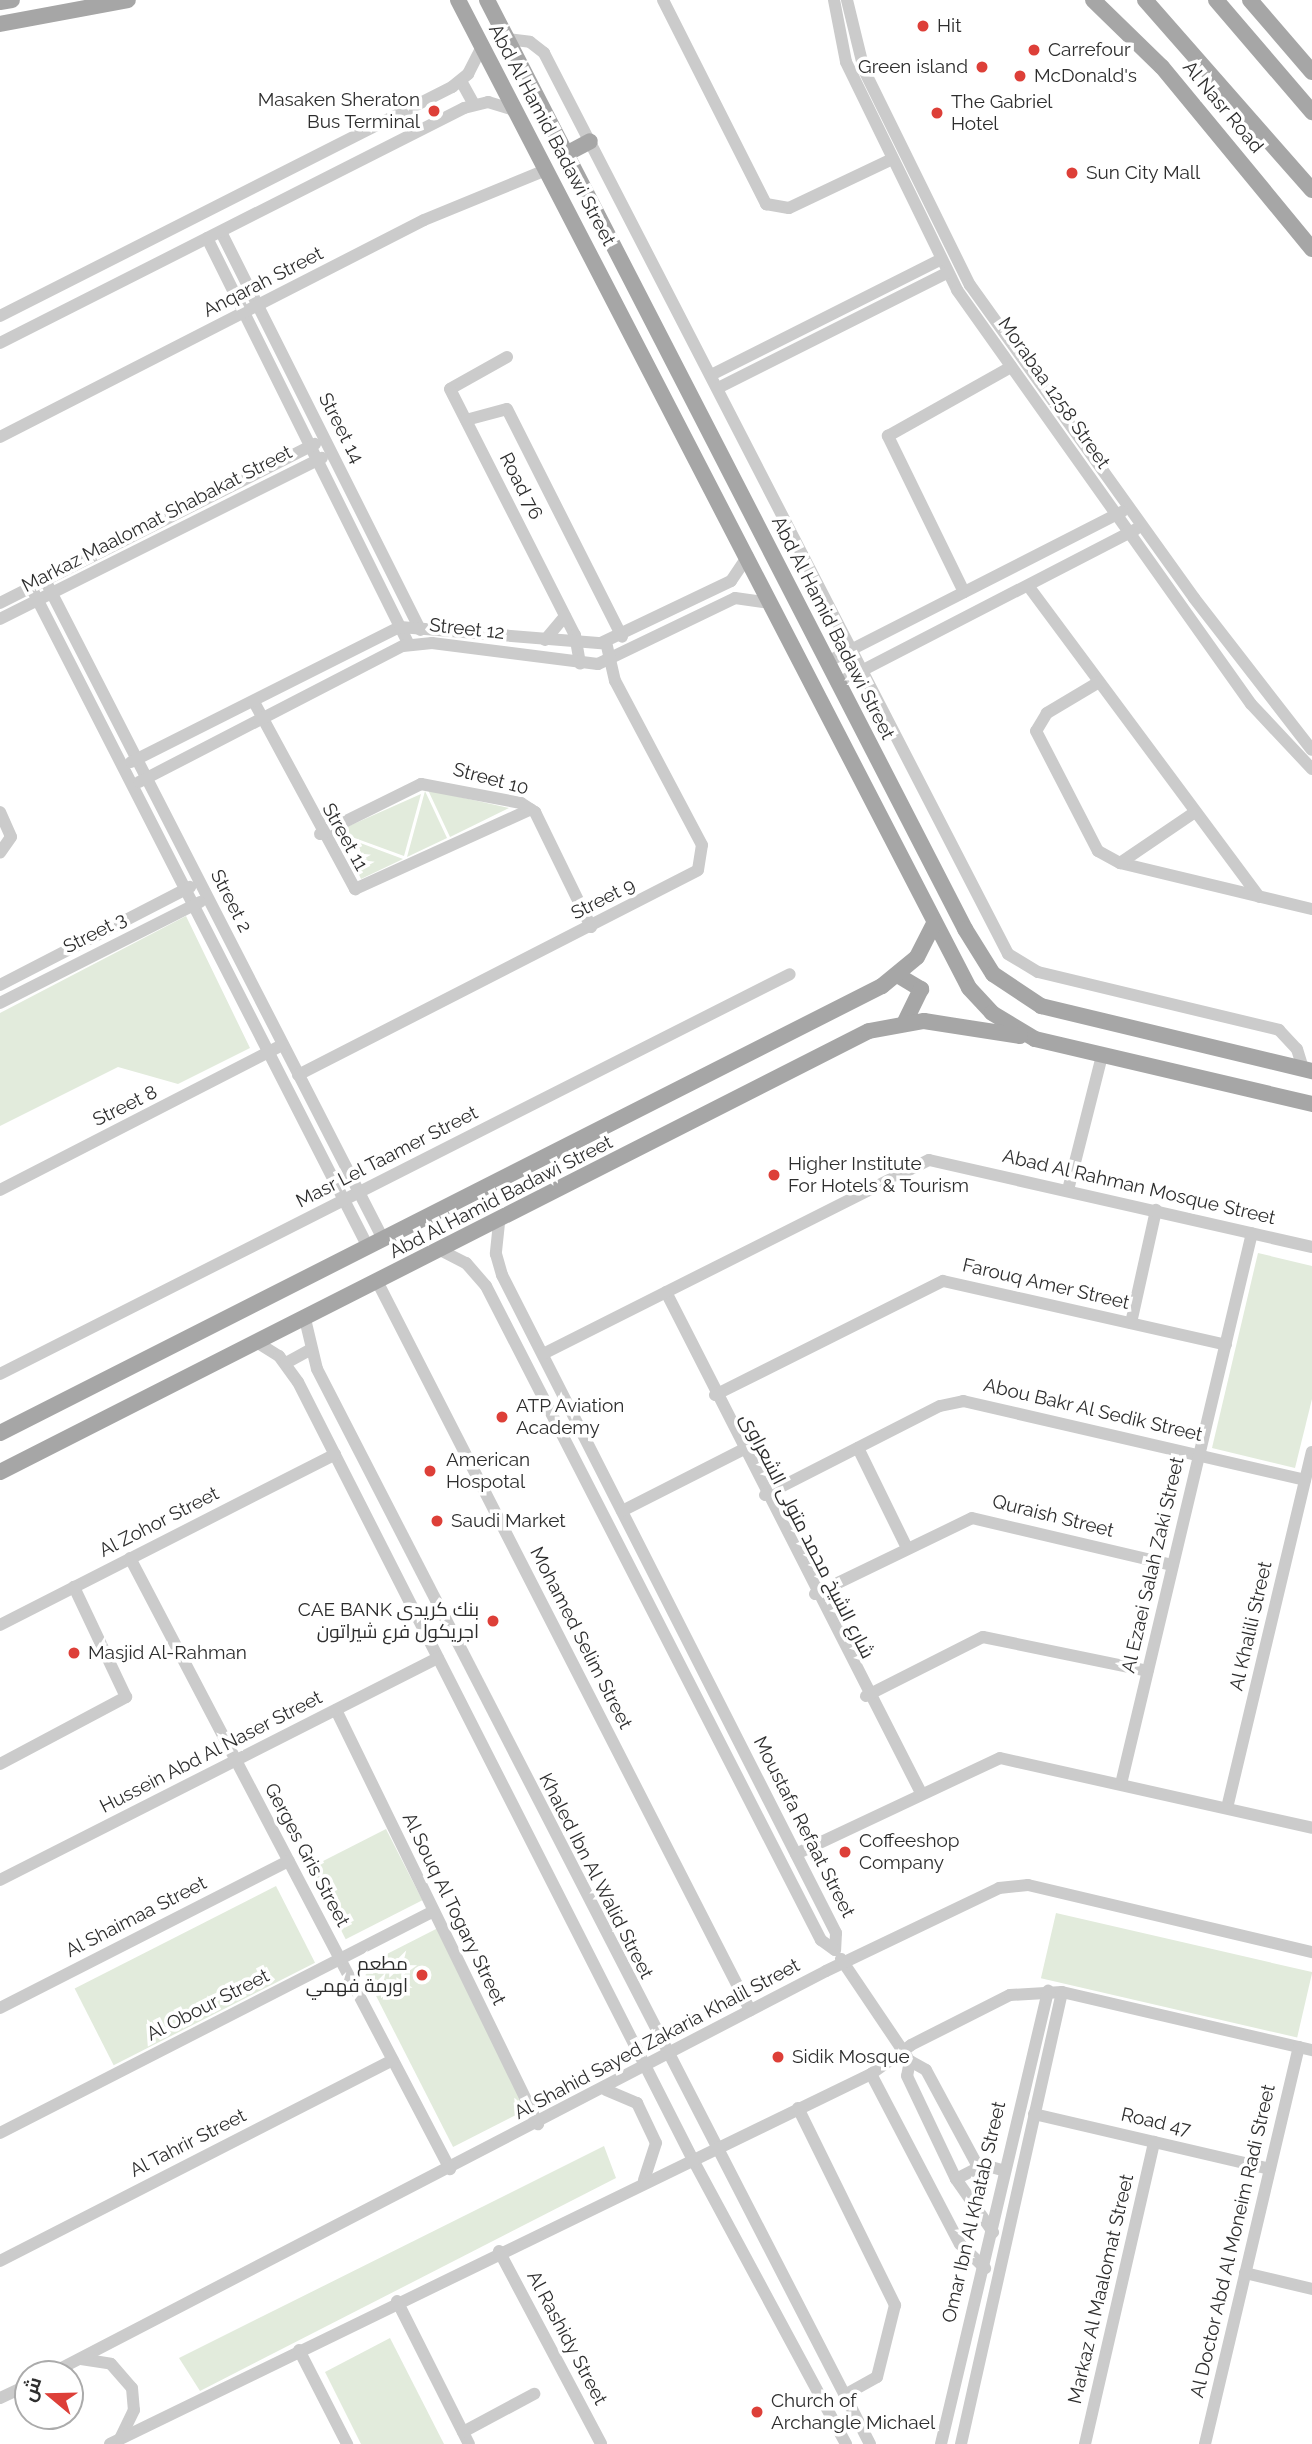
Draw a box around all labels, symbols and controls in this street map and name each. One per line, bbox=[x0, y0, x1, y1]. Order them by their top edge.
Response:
place label: Hit bbox=[937, 15, 962, 37]
marker: Hit bbox=[915, 18, 931, 34]
street label: Abd Al Hamid Badawi Street bbox=[484, 20, 620, 250]
place label: Carrefour bbox=[1048, 39, 1131, 61]
marker: Carrefour bbox=[1026, 42, 1042, 58]
place label: Green island bbox=[858, 56, 968, 78]
street label: Al Nasr Road bbox=[1178, 56, 1268, 158]
marker: Green island bbox=[974, 59, 990, 75]
place label: McDonald's bbox=[1034, 65, 1137, 87]
marker: McDonald's bbox=[1012, 68, 1028, 84]
place label: Masaken Sheraton Bus Terminal bbox=[258, 89, 420, 133]
place label: The Gabriel Hotel bbox=[951, 91, 1052, 135]
marker: Masaken Sheraton Bus Terminal bbox=[426, 103, 442, 119]
marker: The Gabriel Hotel bbox=[929, 105, 945, 121]
place label: Sun City Mall bbox=[1086, 162, 1201, 184]
marker: Sun City Mall bbox=[1064, 165, 1080, 181]
street label: Anqarah Street bbox=[199, 242, 327, 322]
street label: Morabaa 1258 Street bbox=[993, 313, 1115, 473]
street label: Street 14 bbox=[314, 389, 368, 467]
street label: Markaz Maalomat Shabakat Street bbox=[18, 441, 296, 597]
street label: Road 76 bbox=[494, 449, 548, 523]
street label: Abd Al Hamid Badawi Street bbox=[766, 512, 900, 744]
street label: Street 12 bbox=[428, 614, 506, 644]
street label: Street 10 bbox=[451, 758, 531, 800]
street label: Street 11 bbox=[317, 799, 373, 875]
street label: Street 2 bbox=[206, 866, 256, 936]
street label: Street 9 bbox=[567, 873, 639, 925]
street label: Street 3 bbox=[60, 907, 130, 959]
street label: Street 8 bbox=[89, 1081, 161, 1131]
street label: Masr Lel Taamer Street bbox=[291, 1101, 483, 1213]
street label: Abd Al Hamid Badawi Street bbox=[385, 1130, 617, 1264]
street label: Abad Al Rahman Mosque Street bbox=[1000, 1144, 1278, 1230]
place label: Higher Institute For Hotels & Tourism bbox=[788, 1153, 970, 1197]
marker: Higher Institute For Hotels & Tourism bbox=[766, 1167, 782, 1183]
street label: Farouq Amer Street bbox=[960, 1254, 1132, 1314]
street label: Abou Bakr Al Sedik Street bbox=[980, 1374, 1206, 1446]
place label: ATP Aviation Academy bbox=[516, 1395, 625, 1439]
marker: ATP Aviation Academy bbox=[494, 1409, 510, 1425]
street label: شارع الشيخ محمد متولى الشعراوى bbox=[735, 1410, 879, 1662]
place label: American Hospotal bbox=[446, 1449, 530, 1493]
street label: Al Ezaei Salah Zaki Street bbox=[1117, 1454, 1189, 1676]
marker: American Hospotal bbox=[420, 1461, 440, 1481]
street label: Al Zohor Street bbox=[95, 1482, 223, 1562]
street label: Quraish Street bbox=[990, 1490, 1116, 1542]
place label: Saudi Market bbox=[451, 1510, 566, 1532]
marker: Saudi Market bbox=[429, 1513, 445, 1529]
street label: Mohamed Selim Street bbox=[525, 1543, 637, 1733]
street label: Al Khalili Street bbox=[1225, 1559, 1277, 1693]
place label: CAE BANK بنك كريدي اجريكول فرع شيراتون bbox=[298, 1599, 479, 1643]
marker: CAE BANK بنك كريدي اجريكول فرع شيراتون bbox=[485, 1613, 501, 1629]
place label: Masjid Al-Rahman bbox=[88, 1642, 247, 1664]
marker: Masjid Al-Rahman bbox=[66, 1645, 82, 1661]
street label: Hussein Abd Al Naser Street bbox=[95, 1685, 327, 1819]
street label: Moustafa Refaat Street bbox=[748, 1733, 860, 1921]
street label: Khaled Ibn Al Walid Street bbox=[534, 1768, 658, 1984]
street label: Gerges Gris Street bbox=[260, 1779, 354, 1931]
street label: Al Souq Al Togary Street bbox=[397, 1808, 511, 2010]
place label: Coffeeshop Company bbox=[859, 1830, 960, 1874]
marker: Coffeeshop Company bbox=[837, 1844, 853, 1860]
street label: Al Shaimaa Street bbox=[61, 1872, 211, 1962]
place label: مطعم اورمة فهمي bbox=[306, 1953, 408, 1997]
street label: Al Shahid Sayed Zakaria Khalil Street bbox=[510, 1953, 804, 2125]
street label: Al Obour Street bbox=[142, 1964, 274, 2046]
marker: مطعم اورمة فهمي bbox=[414, 1967, 430, 1983]
place label: Sidik Mosque bbox=[792, 2046, 910, 2068]
marker: Sidik Mosque bbox=[770, 2049, 786, 2065]
street label: Al Doctor Abd Al Moneim Radi Street bbox=[1185, 2081, 1281, 2401]
street label: Omar Ibn Al Khatab Street bbox=[937, 2098, 1011, 2326]
street label: Road 47 bbox=[1119, 2103, 1193, 2141]
street label: Al Tahrir Street bbox=[125, 2104, 251, 2182]
street label: Markaz Al Maalomat Street bbox=[1063, 2171, 1139, 2407]
street label: Al Rashidy Street bbox=[522, 2267, 612, 2409]
north arrow bbox=[14, 2360, 84, 2430]
text: ش bbox=[17, 2374, 45, 2404]
place label: Church of Archangle Michael bbox=[771, 2390, 935, 2434]
marker: Church of Archangle Michael bbox=[749, 2404, 765, 2420]

